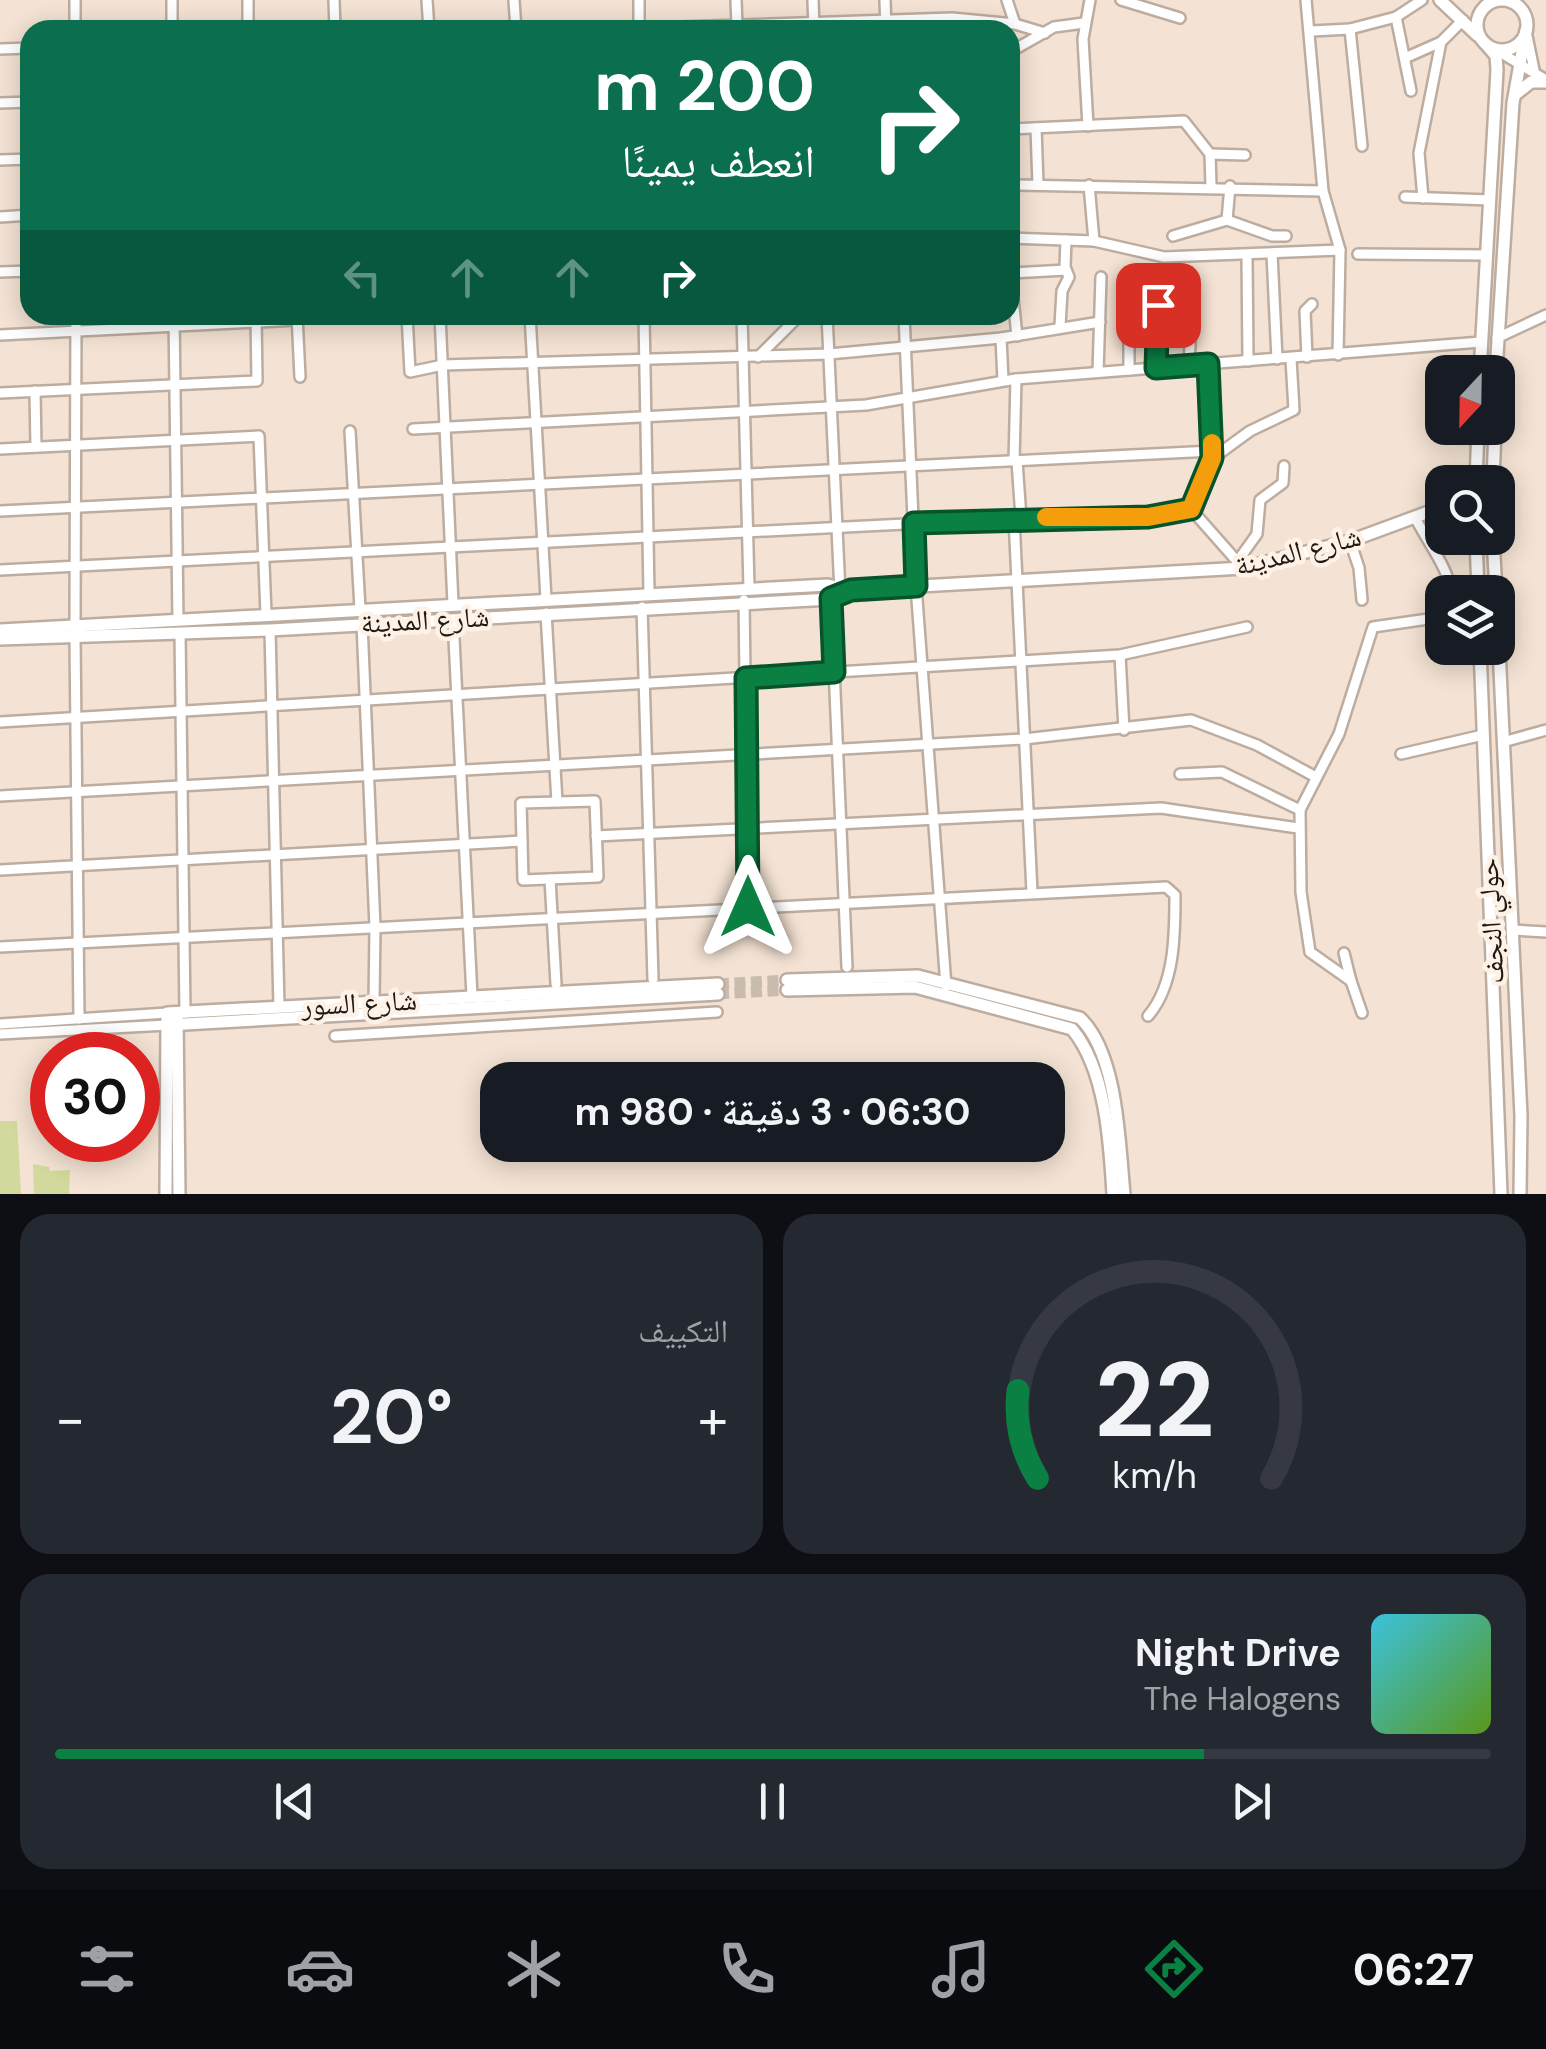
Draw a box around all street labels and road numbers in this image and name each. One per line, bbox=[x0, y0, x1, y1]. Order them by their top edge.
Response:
street label: شارع المدينة bbox=[1231, 517, 1365, 585]
street label: شارع المدينة bbox=[360, 598, 490, 642]
street label: حولي النجف bbox=[1469, 857, 1517, 985]
street label: شارع السور bbox=[299, 981, 418, 1025]

